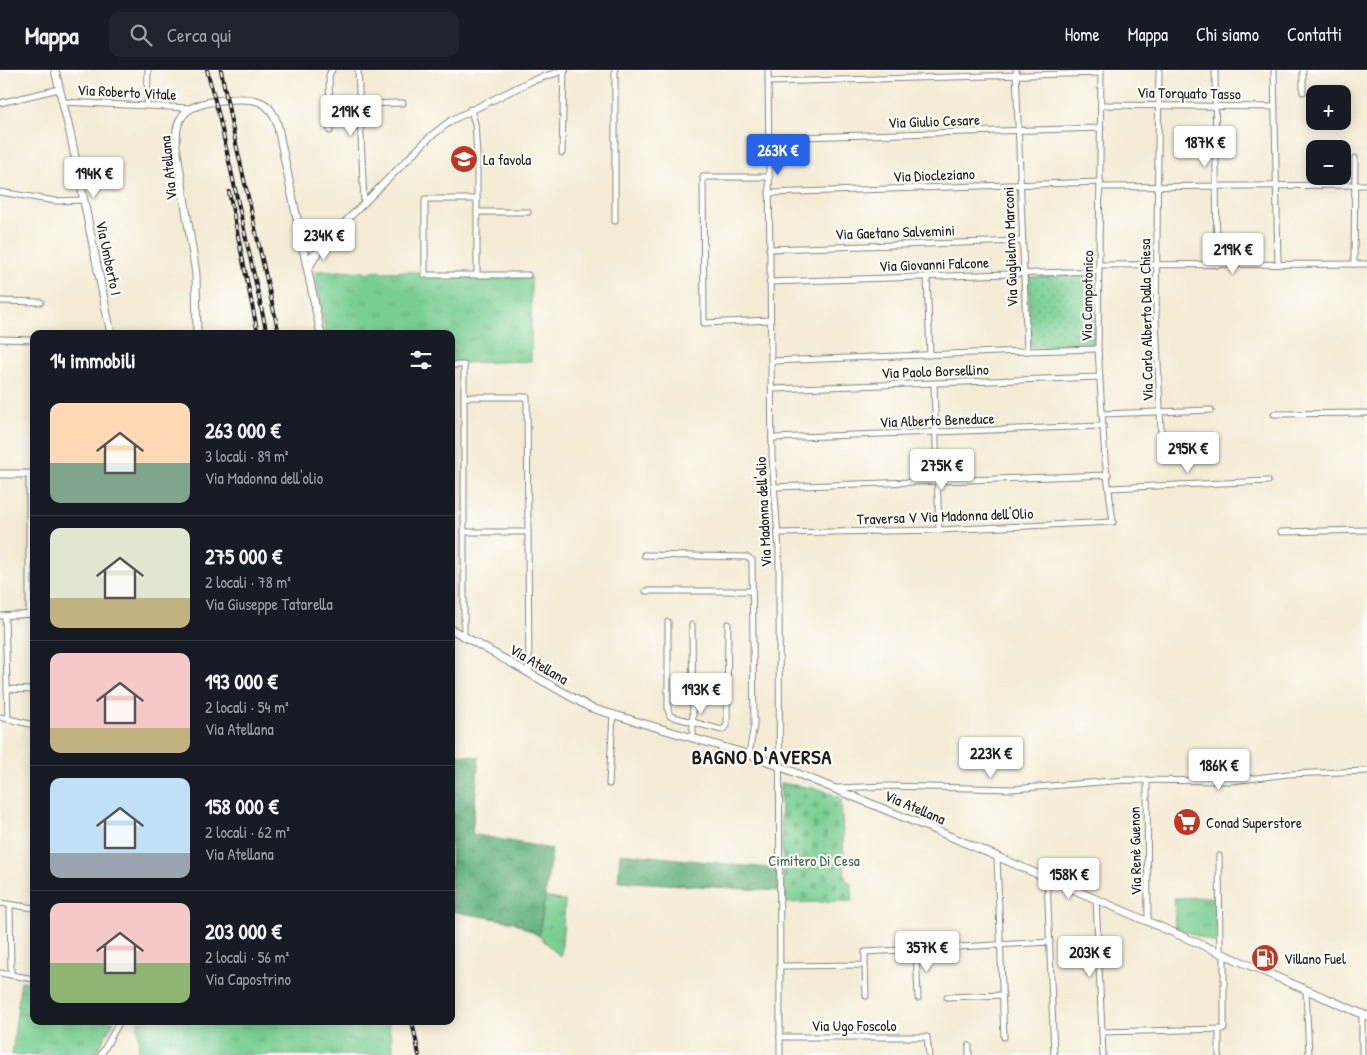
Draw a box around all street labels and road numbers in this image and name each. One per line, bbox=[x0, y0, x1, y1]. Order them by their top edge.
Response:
street label: Via Roberto Vitale bbox=[77, 79, 177, 105]
street label: Via Torquato Tasso bbox=[1137, 82, 1241, 104]
street label: Via Giulio Cesare bbox=[888, 109, 980, 133]
street label: Via Atellana bbox=[154, 135, 182, 201]
street label: Via Diocleziano bbox=[893, 163, 975, 187]
street label: Via Guglielmo Marconi bbox=[997, 186, 1023, 308]
street label: Via Umberto I bbox=[91, 219, 127, 297]
street label: Via Gaetano Salvemini bbox=[835, 219, 955, 245]
street label: Via Carlo Alberto Dalla Chiesa bbox=[1134, 238, 1158, 402]
street label: Via Campotonico bbox=[1076, 250, 1098, 342]
street label: Via Giovanni Falcone bbox=[879, 252, 989, 276]
street label: Via Paolo Borsellino bbox=[881, 359, 989, 383]
street label: Via Alberto Beneduce bbox=[879, 407, 995, 433]
street label: Via Madonna dell'olio bbox=[750, 456, 776, 568]
street label: Traversa V Via Madonna dell'Olio bbox=[856, 502, 1034, 530]
street label: Via Atellana bbox=[506, 639, 572, 689]
street label: Via Atellana bbox=[881, 785, 949, 829]
street label: Via Renè Guenon bbox=[1124, 806, 1146, 896]
street label: Via Ugo Foscolo bbox=[812, 1015, 896, 1036]

